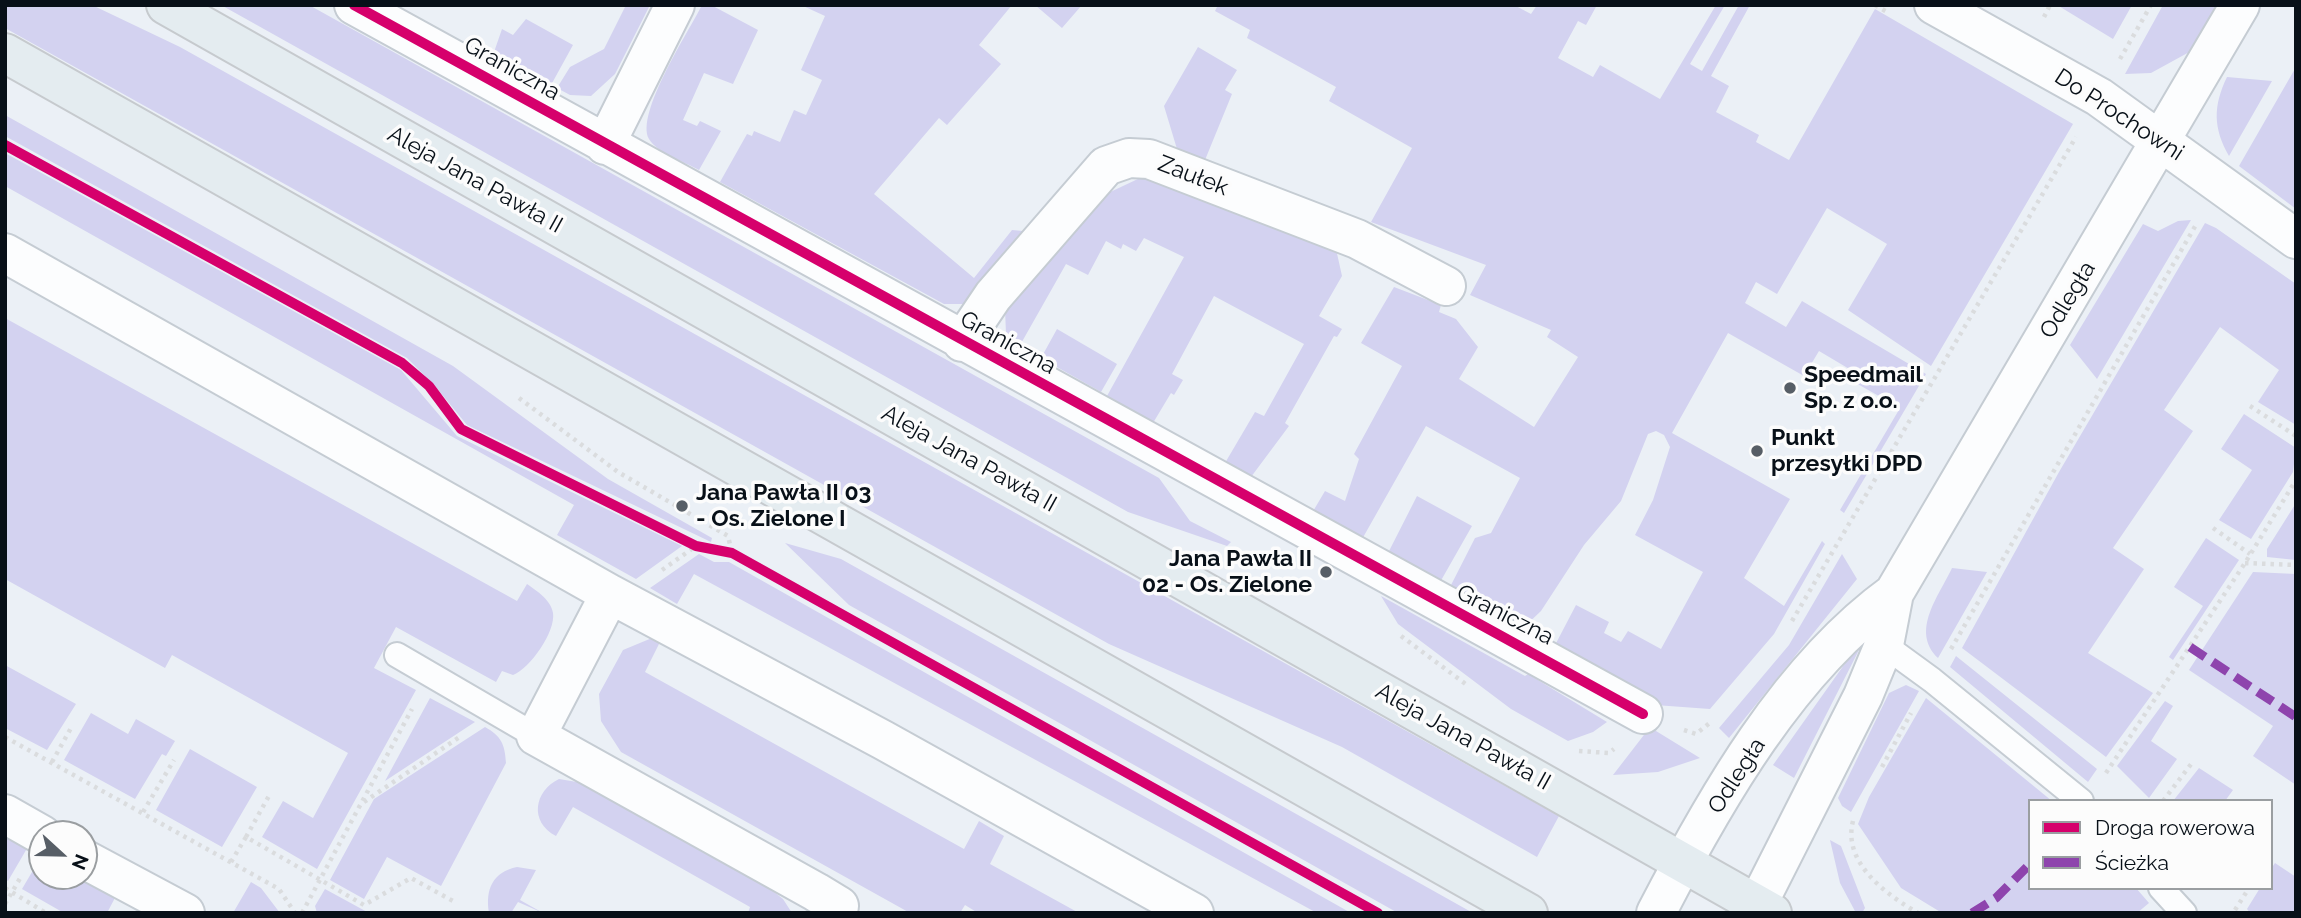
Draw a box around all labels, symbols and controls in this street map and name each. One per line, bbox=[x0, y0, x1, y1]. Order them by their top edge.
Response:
street label: Graniczna bbox=[459, 31, 565, 107]
street label: Do Prochowni bbox=[2049, 63, 2189, 167]
street label: Aleja Jana Pawła II bbox=[383, 121, 567, 239]
street label: Zaułek bbox=[1154, 150, 1232, 202]
street label: Odległa bbox=[2034, 257, 2102, 343]
street label: Graniczna bbox=[955, 305, 1061, 381]
place label: Speedmail Sp. z o.o. bbox=[1804, 361, 1923, 415]
marker: Speedmail Sp. z o.o. bbox=[1782, 380, 1798, 396]
street label: Aleja Jana Pawła II bbox=[877, 400, 1061, 518]
place label: Punkt przesyłki DPD bbox=[1771, 424, 1922, 478]
marker: Punkt przesyłki DPD bbox=[1749, 443, 1765, 459]
place label: Jana Pawła II 03 - Os. Zielone I bbox=[696, 479, 871, 533]
marker: Jana Pawła II 03 - Os. Zielone I bbox=[674, 498, 690, 514]
place label: Jana Pawła II 02 - Os. Zielone bbox=[1142, 545, 1312, 599]
marker: Jana Pawła II 02 - Os. Zielone bbox=[1318, 564, 1334, 580]
street label: Graniczna bbox=[1452, 579, 1558, 651]
street label: Aleja Jana Pawła II bbox=[1371, 678, 1555, 796]
street label: Odległa bbox=[1702, 733, 1772, 819]
legend bbox=[2028, 799, 2273, 890]
text: Droga rowerowa bbox=[2095, 815, 2255, 840]
north arrow bbox=[28, 820, 98, 890]
text: Ścieżka bbox=[2095, 850, 2169, 875]
text: N bbox=[68, 851, 94, 873]

